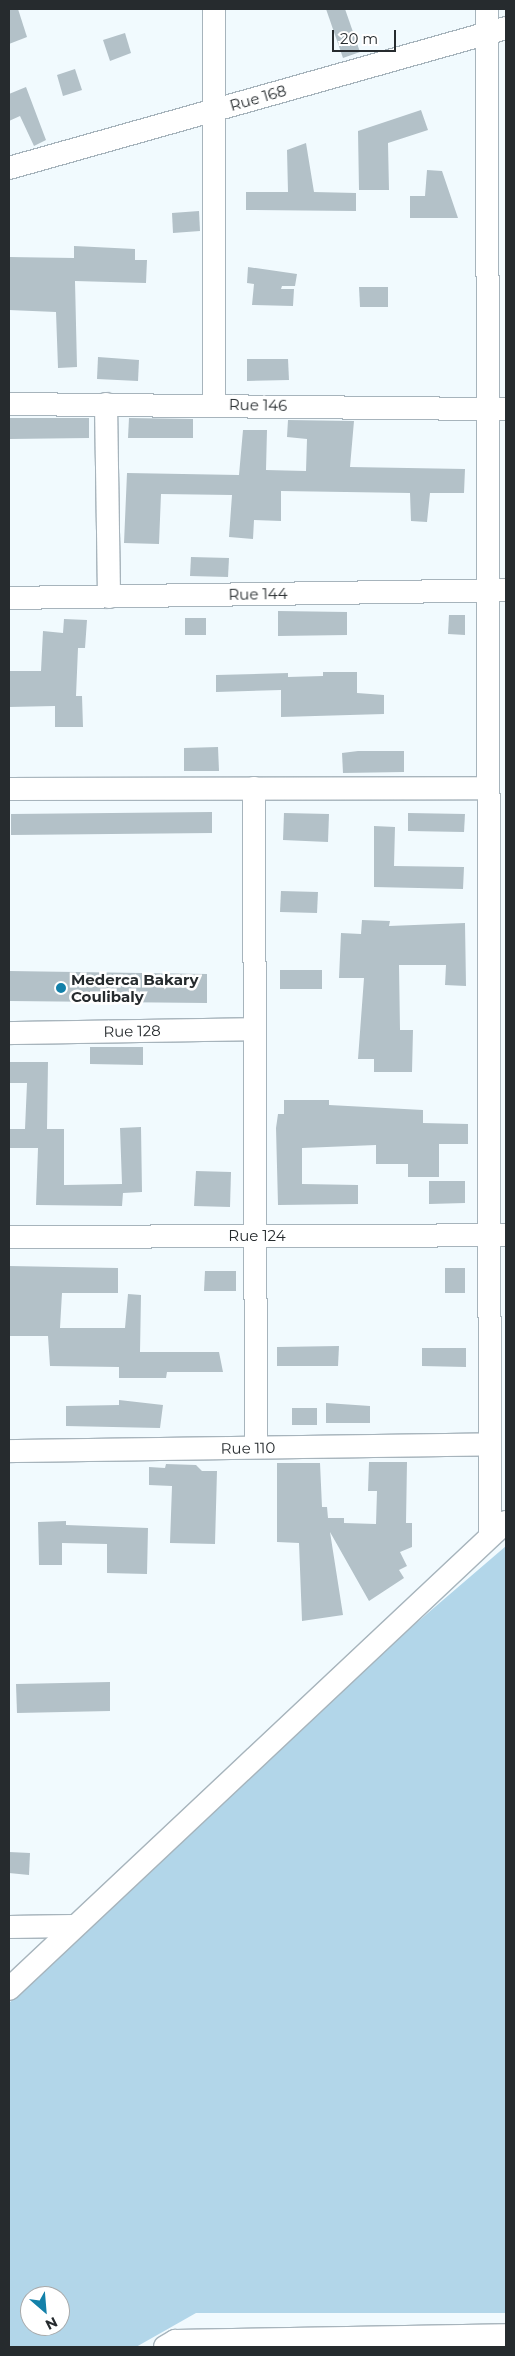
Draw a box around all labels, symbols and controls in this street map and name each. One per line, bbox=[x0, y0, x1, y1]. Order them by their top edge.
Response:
scale bar bbox=[335, 20, 399, 52]
text: 20 m bbox=[340, 29, 378, 48]
street label: Rue 168 bbox=[228, 81, 288, 115]
street label: Rue 146 bbox=[229, 395, 287, 415]
street label: Rue 144 bbox=[228, 584, 288, 604]
place label: Mederca Bakary Coulibaly bbox=[71, 970, 198, 1005]
marker: Mederca Bakary Coulibaly bbox=[55, 982, 67, 994]
street label: Rue 128 bbox=[103, 1022, 161, 1040]
street label: Rue 124 bbox=[228, 1227, 286, 1245]
street label: Rue 110 bbox=[221, 1439, 275, 1457]
north arrow bbox=[20, 2286, 70, 2336]
text: N bbox=[42, 2313, 60, 2334]

